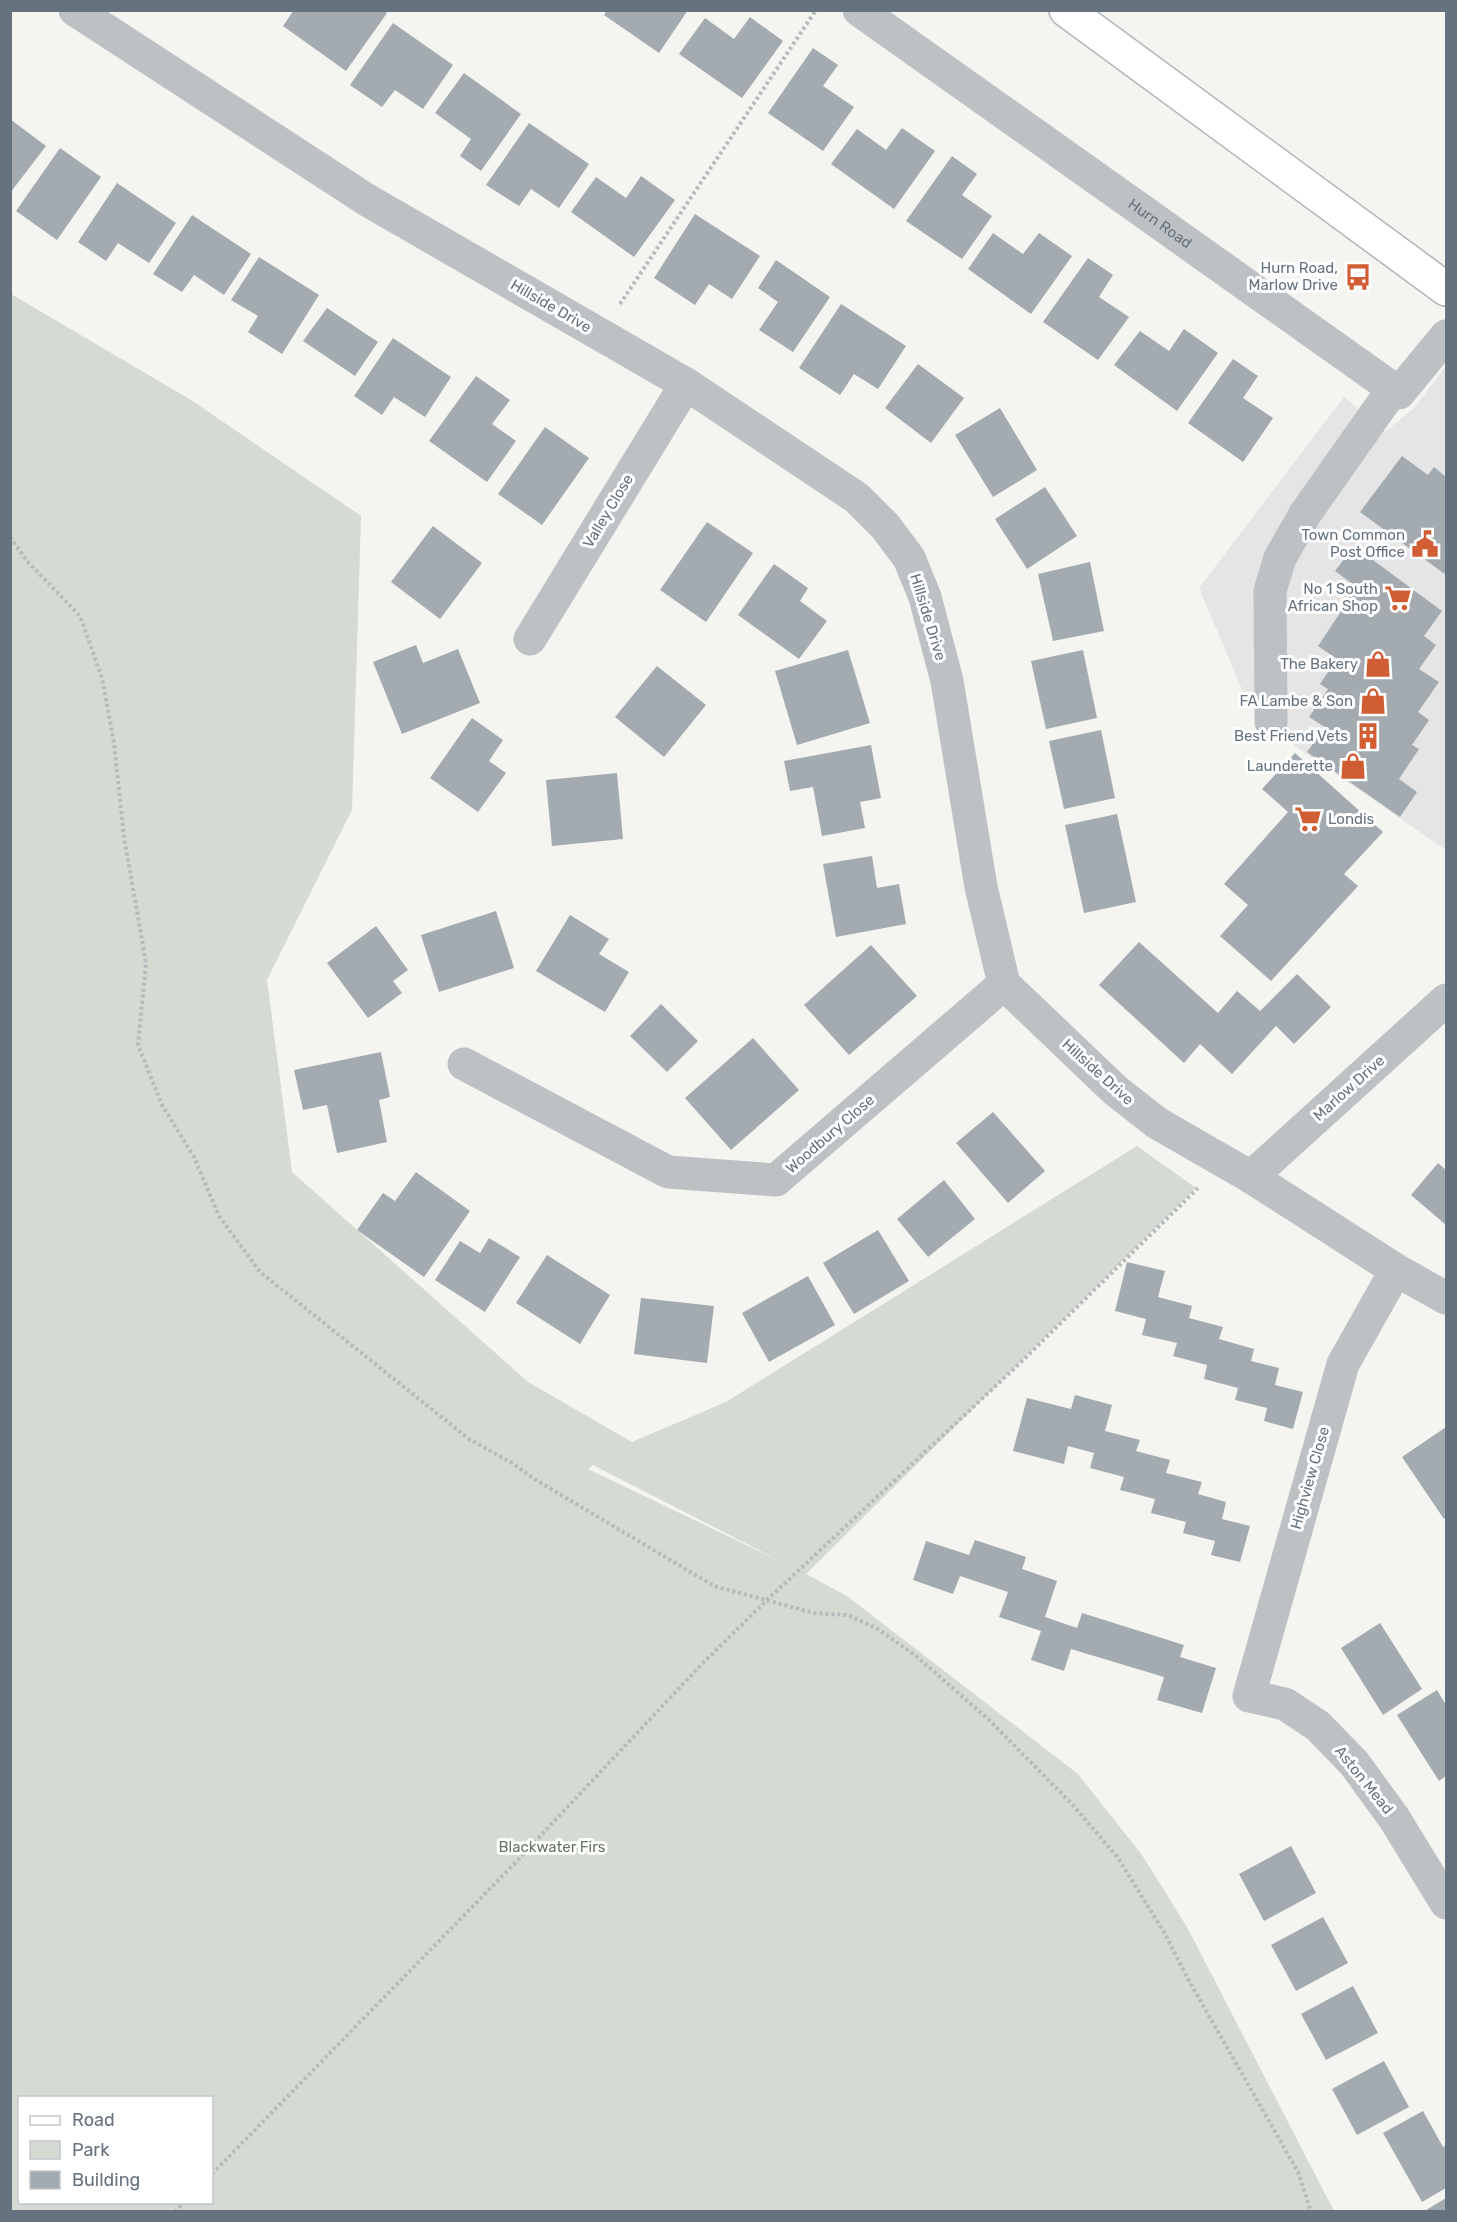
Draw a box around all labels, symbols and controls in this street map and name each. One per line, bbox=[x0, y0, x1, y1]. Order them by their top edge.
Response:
street label: Hurn Road bbox=[1125, 195, 1195, 252]
place label: Hurn Road, Marlow Drive bbox=[1249, 259, 1338, 294]
bus stop icon: Hurn Road, Marlow Drive bbox=[1343, 262, 1373, 292]
street label: Hillside Drive bbox=[508, 276, 594, 336]
street label: Valley Close bbox=[579, 471, 637, 551]
place label: Town Common Post Office bbox=[1302, 526, 1405, 561]
public building icon: Town Common Post Office bbox=[1410, 529, 1440, 559]
street label: Hillside Drive bbox=[906, 571, 950, 663]
place label: No 1 South African Shop bbox=[1288, 580, 1378, 615]
supermarket icon: No 1 South African Shop bbox=[1383, 583, 1413, 613]
shop icon: The Bakery bbox=[1363, 649, 1393, 679]
place label: The Bakery bbox=[1280, 655, 1358, 673]
shop icon: FA Lambe & Son bbox=[1358, 686, 1388, 716]
place label: FA Lambe & Son bbox=[1239, 692, 1353, 710]
building icon: Best Friend Vets bbox=[1353, 721, 1383, 751]
place label: Best Friend Vets bbox=[1234, 727, 1348, 745]
shop icon: Launderette bbox=[1338, 751, 1368, 781]
place label: Launderette bbox=[1247, 757, 1333, 775]
supermarket icon: Londis bbox=[1293, 804, 1323, 834]
place label: Londis bbox=[1328, 810, 1375, 828]
street label: Hillside Drive bbox=[1059, 1035, 1137, 1109]
street label: Marlow Drive bbox=[1310, 1051, 1388, 1125]
street label: Woodbury Close bbox=[782, 1091, 878, 1177]
street label: Highview Close bbox=[1287, 1425, 1333, 1531]
street label: Aston Mead bbox=[1331, 1742, 1397, 1818]
park label: Blackwater Firs bbox=[498, 1838, 606, 1856]
legend bbox=[18, 2096, 213, 2204]
text: Road bbox=[72, 2109, 115, 2131]
text: Park bbox=[72, 2139, 110, 2161]
text: Building bbox=[72, 2169, 140, 2191]

